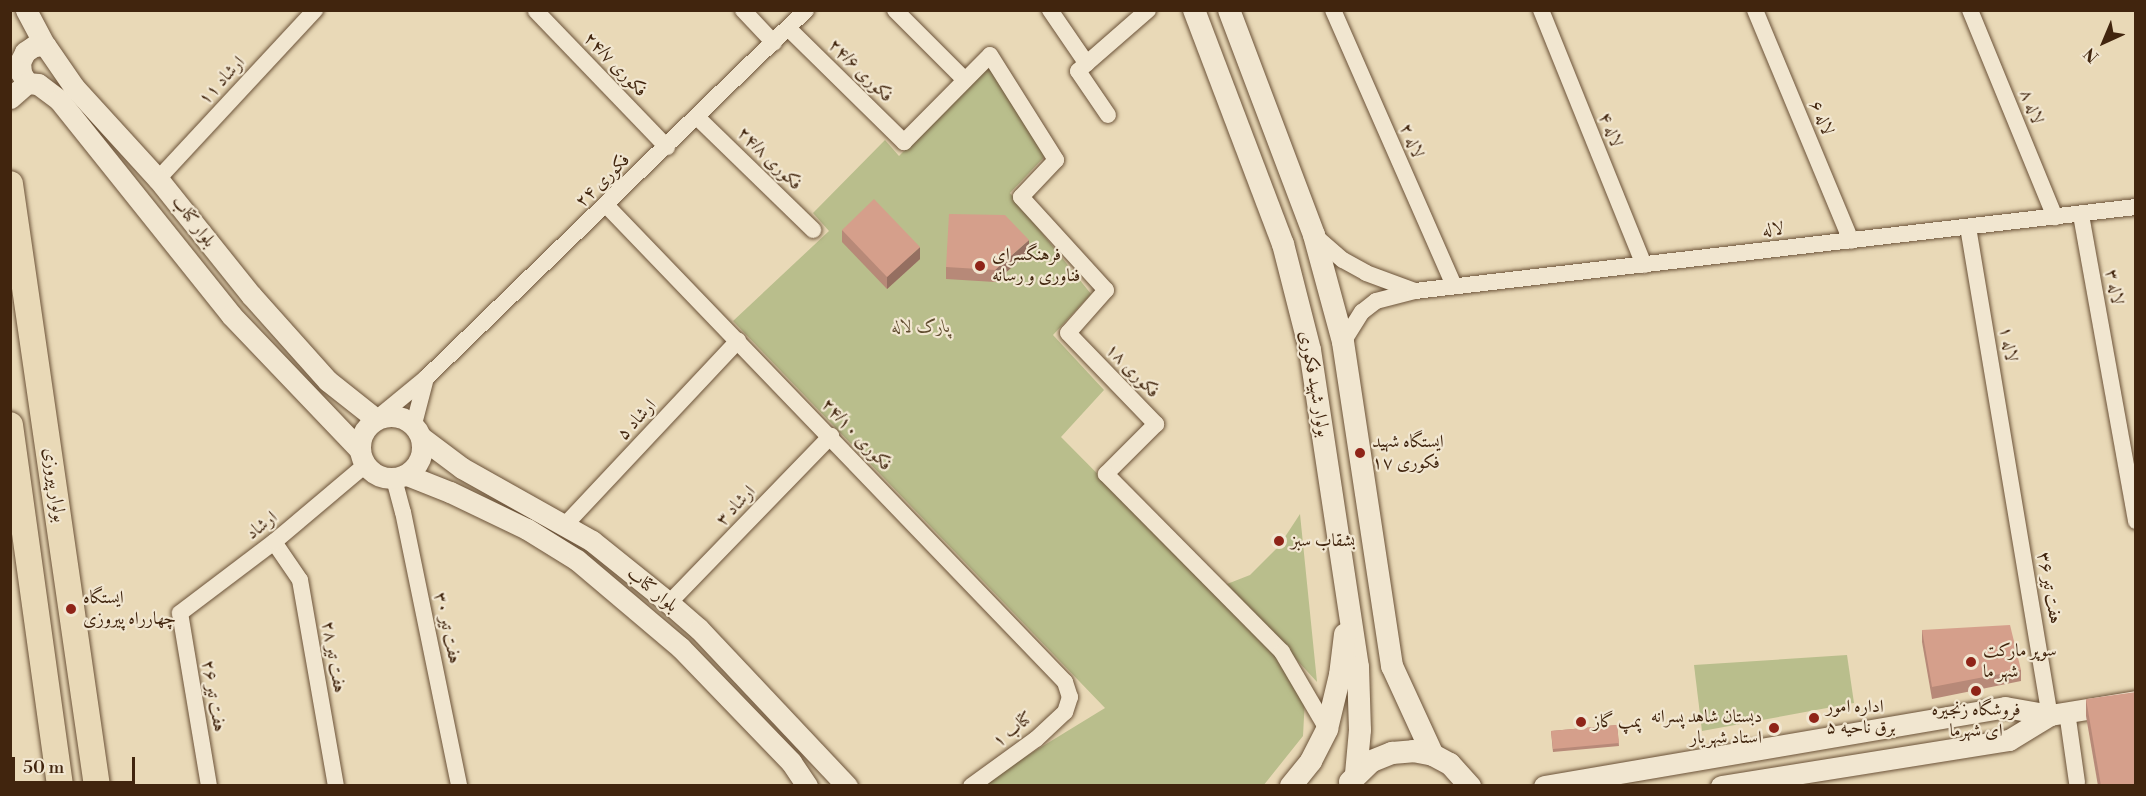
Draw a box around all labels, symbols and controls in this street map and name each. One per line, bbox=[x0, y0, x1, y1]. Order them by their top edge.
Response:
north arrow bbox=[2074, 12, 2134, 72]
street label: فکوری ۲۴/۷ bbox=[579, 28, 651, 102]
street label: فکوری ۲۴/۶ bbox=[823, 35, 897, 107]
text: N bbox=[2080, 43, 2103, 67]
street label: ارشاد ۱۱ bbox=[194, 52, 250, 110]
street label: لاله ۸ bbox=[2014, 86, 2048, 128]
street label: لاله ۶ bbox=[1804, 97, 1838, 139]
street label: لاله ۴ bbox=[1593, 109, 1627, 151]
street label: لاله ۲ bbox=[1394, 120, 1428, 162]
street label: فکوری ۲۴/۸ bbox=[732, 123, 806, 195]
street label: فکوری ۲۴ bbox=[571, 150, 635, 212]
street label: بلوار کتاب bbox=[166, 192, 220, 252]
street label: لاله bbox=[1761, 218, 1785, 242]
place label: فرهنگسرای فناوری و رسانه bbox=[992, 245, 1080, 288]
marker: فرهنگسرای فناوری و رسانه bbox=[973, 259, 987, 273]
street label: لاله ۳ bbox=[2100, 268, 2128, 306]
park label: پارک لاله bbox=[892, 316, 950, 338]
street label: لاله ۱ bbox=[1994, 325, 2022, 363]
street label: بولوار شهید فکوری bbox=[1294, 329, 1334, 439]
street label: فکوری ١٨ bbox=[1101, 339, 1163, 403]
street label: فکوری ۲۴/۱۰ bbox=[816, 394, 896, 476]
street label: ارشاد ۵ bbox=[613, 395, 661, 445]
place label: ایستگاه شهید فکوری ۱۷ bbox=[1372, 432, 1444, 474]
street label: بولوار پیروزی bbox=[38, 446, 70, 524]
marker: ایستگاه شهید فکوری ۱۷ bbox=[1353, 446, 1367, 460]
street label: ارشاد ۳ bbox=[712, 481, 760, 531]
street label: ارشاد bbox=[242, 507, 282, 545]
place label: بشقاب سبز bbox=[1291, 530, 1355, 552]
marker: بشقاب سبز bbox=[1272, 534, 1286, 548]
street label: هفت تیر ۳۶ bbox=[2032, 550, 2066, 626]
street label: بلوار کتاب bbox=[622, 563, 682, 617]
place label: ایستگاه چهارراه پیروزی bbox=[83, 588, 176, 630]
street label: هفت تیر ۳۰ bbox=[429, 590, 465, 666]
marker: ایستگاه چهارراه پیروزی bbox=[64, 602, 78, 616]
street label: هفت تیر ۲۸ bbox=[316, 619, 350, 695]
place label: سوپر مارکت شهر ما bbox=[1983, 641, 2057, 684]
marker: سوپر مارکت شهر ما bbox=[1964, 655, 1978, 669]
street label: هفت تیر ۲۶ bbox=[196, 658, 230, 734]
marker: فروشگاه زنجیره ای شهرما bbox=[1969, 684, 1983, 698]
place label: اداره امور برق ناحیه ۵ bbox=[1826, 697, 1895, 740]
place label: فروشگاه زنجیره ای شهرما bbox=[1931, 700, 2021, 742]
place label: دبستان شاهد پسرانه استاد شهریار bbox=[1651, 707, 1762, 750]
street label: کتاب ۱ bbox=[989, 708, 1037, 752]
place label: پمپ گاز bbox=[1593, 711, 1642, 733]
marker: اداره امور برق ناحیه ۵ bbox=[1807, 711, 1821, 725]
marker: پمپ گاز bbox=[1574, 715, 1588, 729]
marker: دبستان شاهد پسرانه استاد شهریار bbox=[1767, 721, 1781, 735]
scale bar bbox=[15, 745, 138, 783]
text: 50 m bbox=[23, 756, 64, 779]

